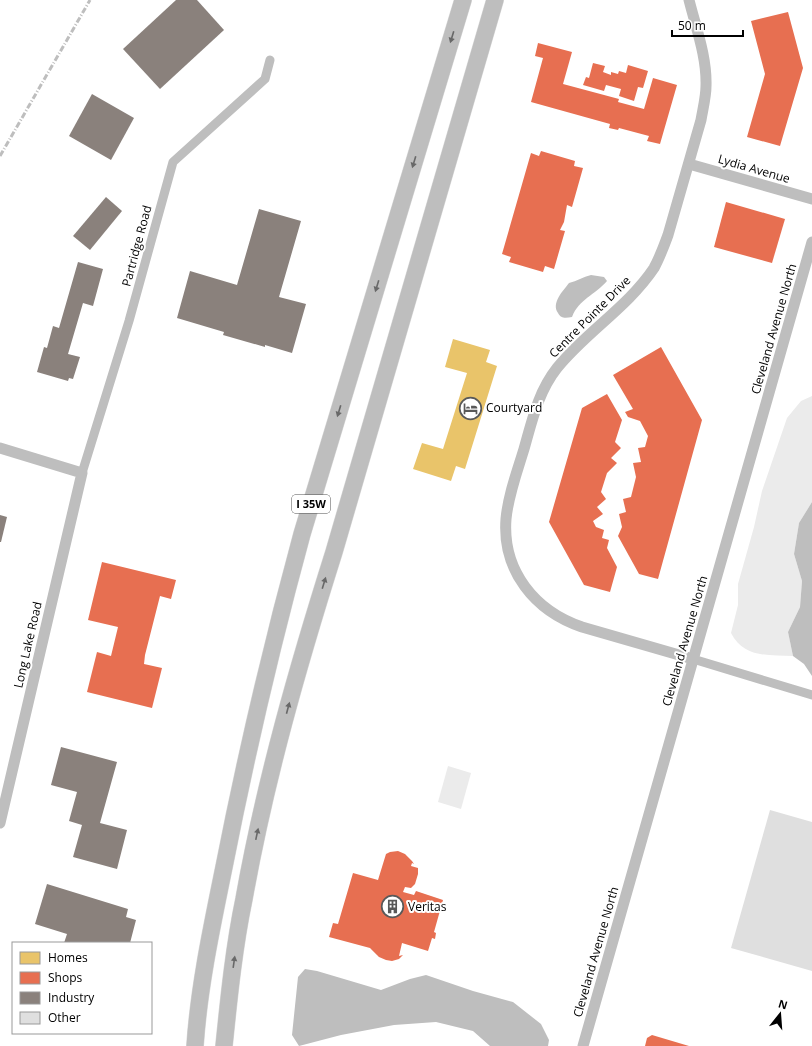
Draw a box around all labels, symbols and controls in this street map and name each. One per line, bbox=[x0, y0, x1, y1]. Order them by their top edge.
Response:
scale bar bbox=[672, 12, 743, 38]
text: 50 m bbox=[678, 17, 706, 34]
one-way arrow bbox=[449, 32, 455, 44]
street label: Lydia Avenue bbox=[716, 150, 792, 187]
one-way arrow bbox=[411, 156, 417, 168]
street label: Partridge Road bbox=[118, 203, 156, 288]
street label: Cleveland Avenue North bbox=[747, 262, 800, 396]
street label: Centre Pointe Drive bbox=[545, 272, 634, 361]
one-way arrow bbox=[374, 281, 380, 293]
hotel icon: Courtyard bbox=[457, 395, 483, 421]
place label: Courtyard bbox=[486, 399, 542, 416]
one-way arrow bbox=[336, 405, 342, 417]
road number: I 35W bbox=[292, 495, 330, 513]
street label: Cleveland Avenue North bbox=[658, 574, 711, 708]
one-way arrow bbox=[321, 577, 327, 589]
street label: Long Lake Road bbox=[9, 600, 46, 690]
one-way arrow bbox=[285, 702, 291, 714]
one-way arrow bbox=[255, 828, 261, 841]
street label: Cleveland Avenue North bbox=[569, 885, 622, 1019]
building icon: Veritas bbox=[379, 894, 405, 920]
place label: Veritas bbox=[408, 898, 447, 915]
legend bbox=[12, 942, 152, 1034]
text: Homes bbox=[48, 949, 88, 966]
one-way arrow bbox=[231, 956, 237, 968]
text: Shops bbox=[48, 969, 83, 986]
text: Industry bbox=[48, 989, 95, 1006]
north arrow bbox=[760, 994, 800, 1034]
text: N bbox=[777, 995, 790, 1012]
text: Other bbox=[48, 1009, 81, 1026]

